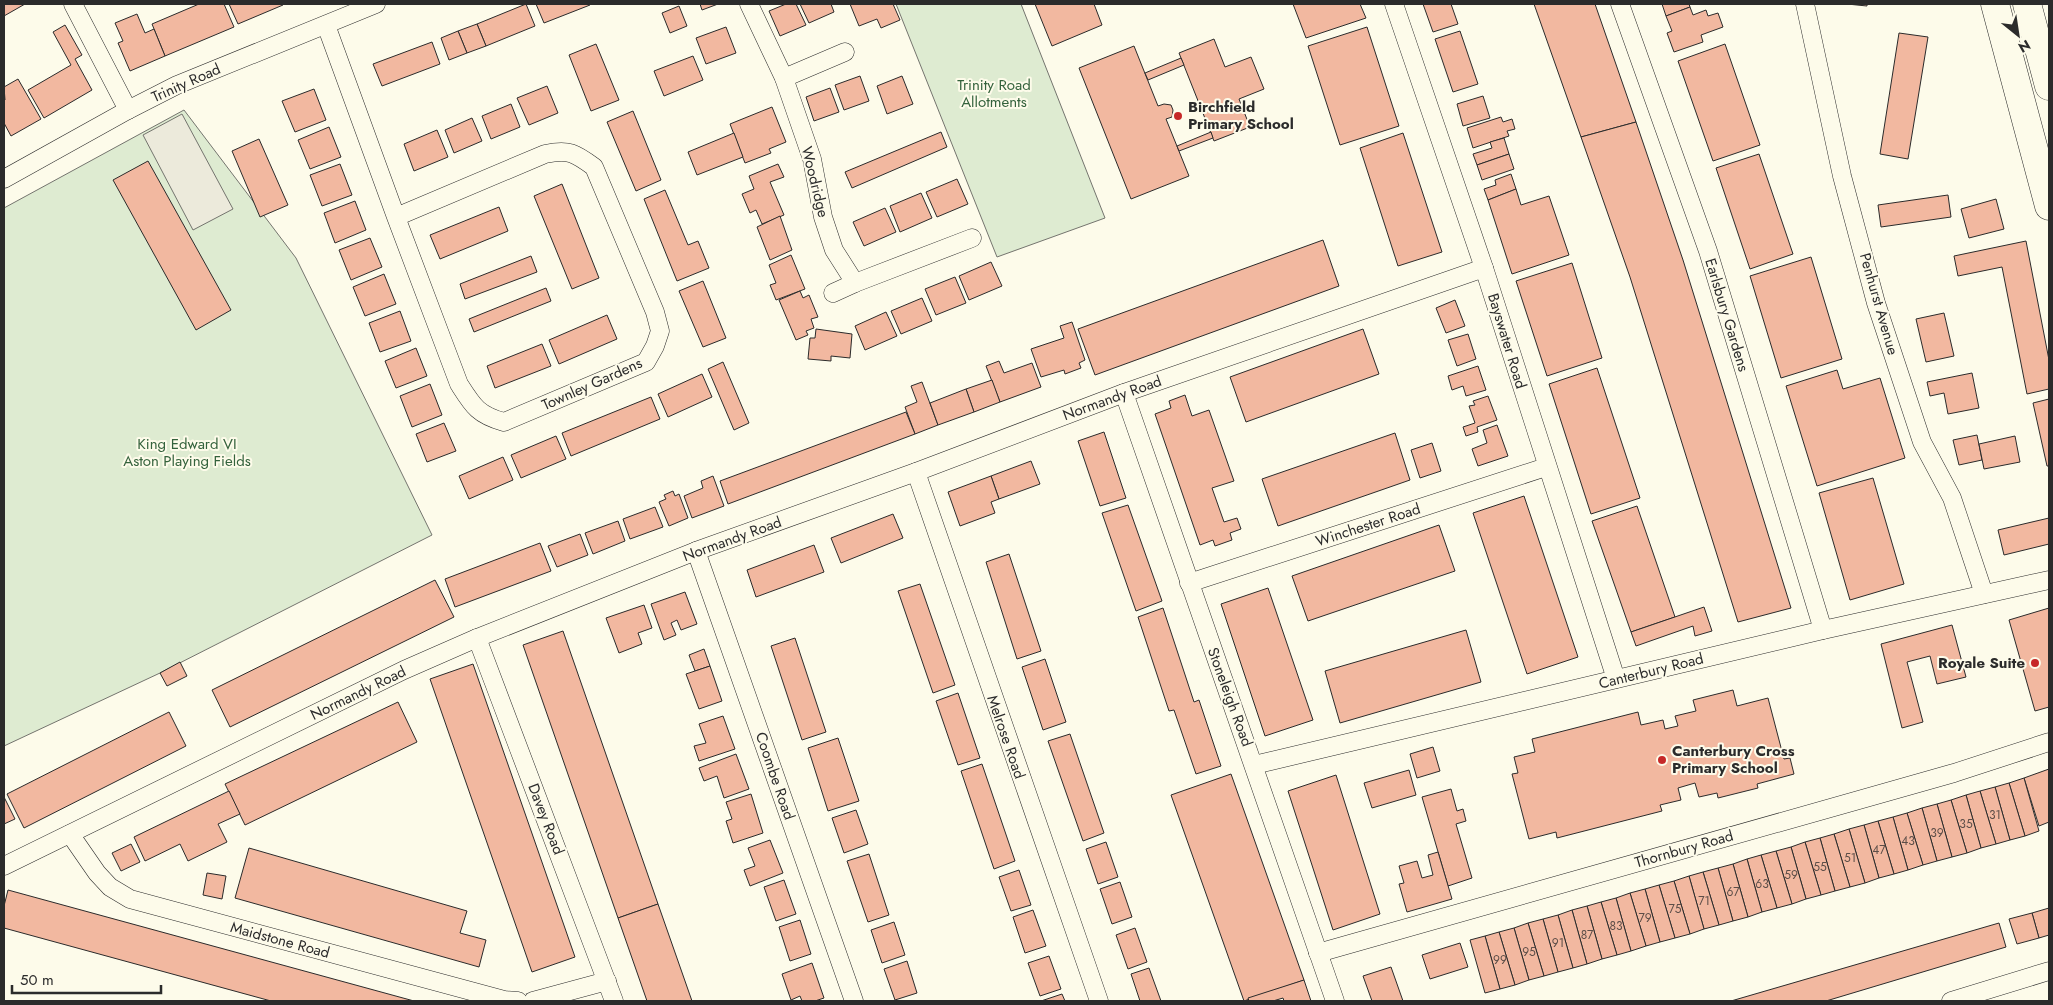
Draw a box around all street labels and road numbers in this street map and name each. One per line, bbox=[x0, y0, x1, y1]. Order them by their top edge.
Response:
street label: Trinity Road bbox=[148, 58, 224, 108]
street label: Woodridge bbox=[796, 144, 835, 220]
street label: Penhurst Avenue bbox=[1854, 250, 1904, 358]
street label: Earlsbury Gardens bbox=[1699, 256, 1755, 374]
street label: Bayswater Road bbox=[1482, 291, 1532, 391]
street label: Townley Gardens bbox=[538, 352, 646, 416]
street label: Normandy Road bbox=[1059, 370, 1165, 426]
street label: Winchester Road bbox=[1313, 498, 1423, 552]
street label: Normandy Road bbox=[679, 511, 785, 567]
street label: Stoneleigh Road bbox=[1202, 644, 1258, 750]
street label: Canterbury Road bbox=[1596, 647, 1706, 695]
street label: Normandy Road bbox=[307, 660, 409, 726]
street label: Melrose Road bbox=[981, 692, 1031, 782]
street label: Coombe Road bbox=[750, 729, 800, 823]
street label: Davey Road bbox=[522, 780, 570, 858]
street label: Thornbury Road bbox=[1632, 824, 1736, 874]
street label: Maidstone Road bbox=[228, 916, 332, 964]

